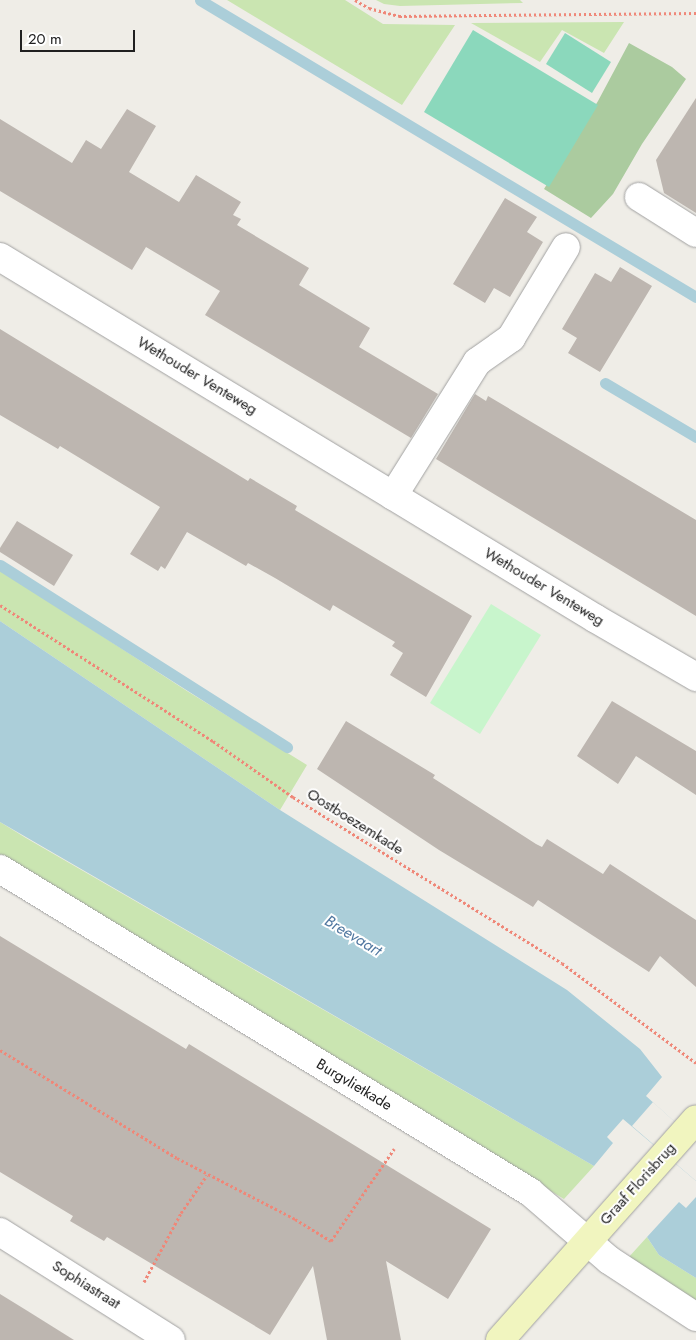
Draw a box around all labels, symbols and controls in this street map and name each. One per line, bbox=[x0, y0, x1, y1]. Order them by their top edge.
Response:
scale bar bbox=[22, 20, 138, 52]
text: 20 m bbox=[28, 28, 62, 50]
street label: Wethouder Venteweg bbox=[134, 333, 260, 419]
street label: Wethouder Venteweg bbox=[481, 544, 607, 630]
street label: Oostboezemkade bbox=[304, 785, 406, 859]
water label: Breevaart bbox=[321, 912, 385, 960]
street label: Burgvlietkade bbox=[313, 1055, 395, 1115]
street label: Graaf Florisbrug bbox=[596, 1139, 680, 1229]
street label: Sophiastraat bbox=[49, 1257, 123, 1313]

